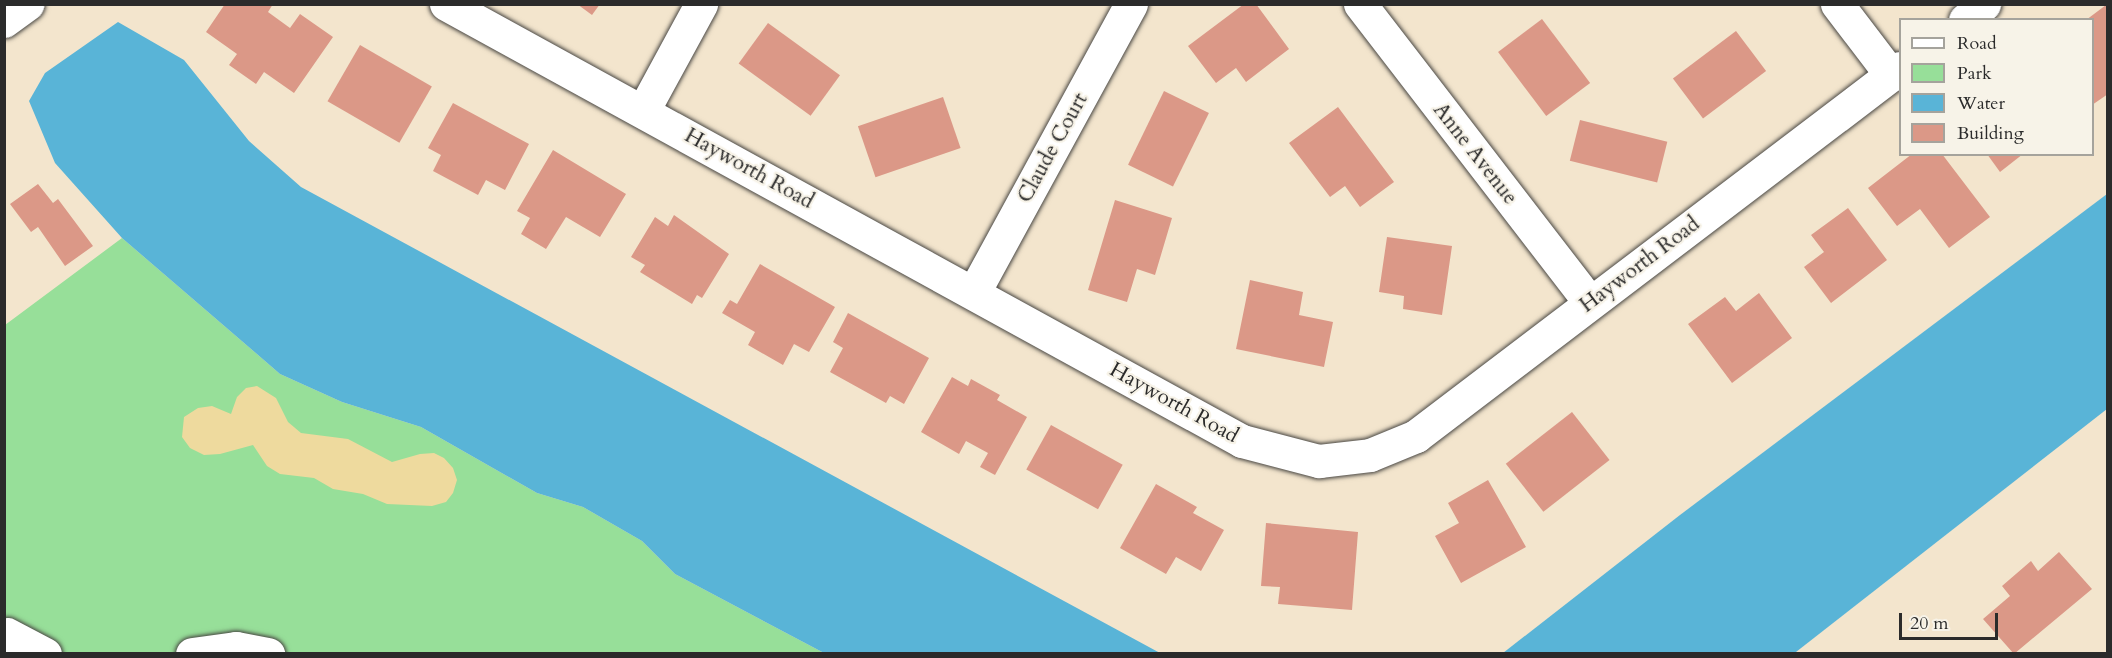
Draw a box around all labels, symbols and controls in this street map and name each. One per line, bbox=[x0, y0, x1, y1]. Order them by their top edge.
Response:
legend bbox=[1899, 18, 2094, 156]
text: Road bbox=[1957, 31, 1997, 56]
text: Park bbox=[1957, 61, 1992, 86]
street label: Claude Court bbox=[1013, 89, 1093, 207]
text: Water bbox=[1957, 91, 2005, 116]
street label: Anne Avenue bbox=[1427, 98, 1523, 210]
text: Building bbox=[1957, 121, 2024, 146]
street label: Hayworth Road bbox=[680, 123, 818, 215]
street label: Hayworth Road bbox=[1575, 212, 1705, 318]
street label: Hayworth Road bbox=[1105, 357, 1243, 449]
scale bar bbox=[1902, 601, 2001, 639]
text: 20 m bbox=[1910, 611, 1949, 636]

